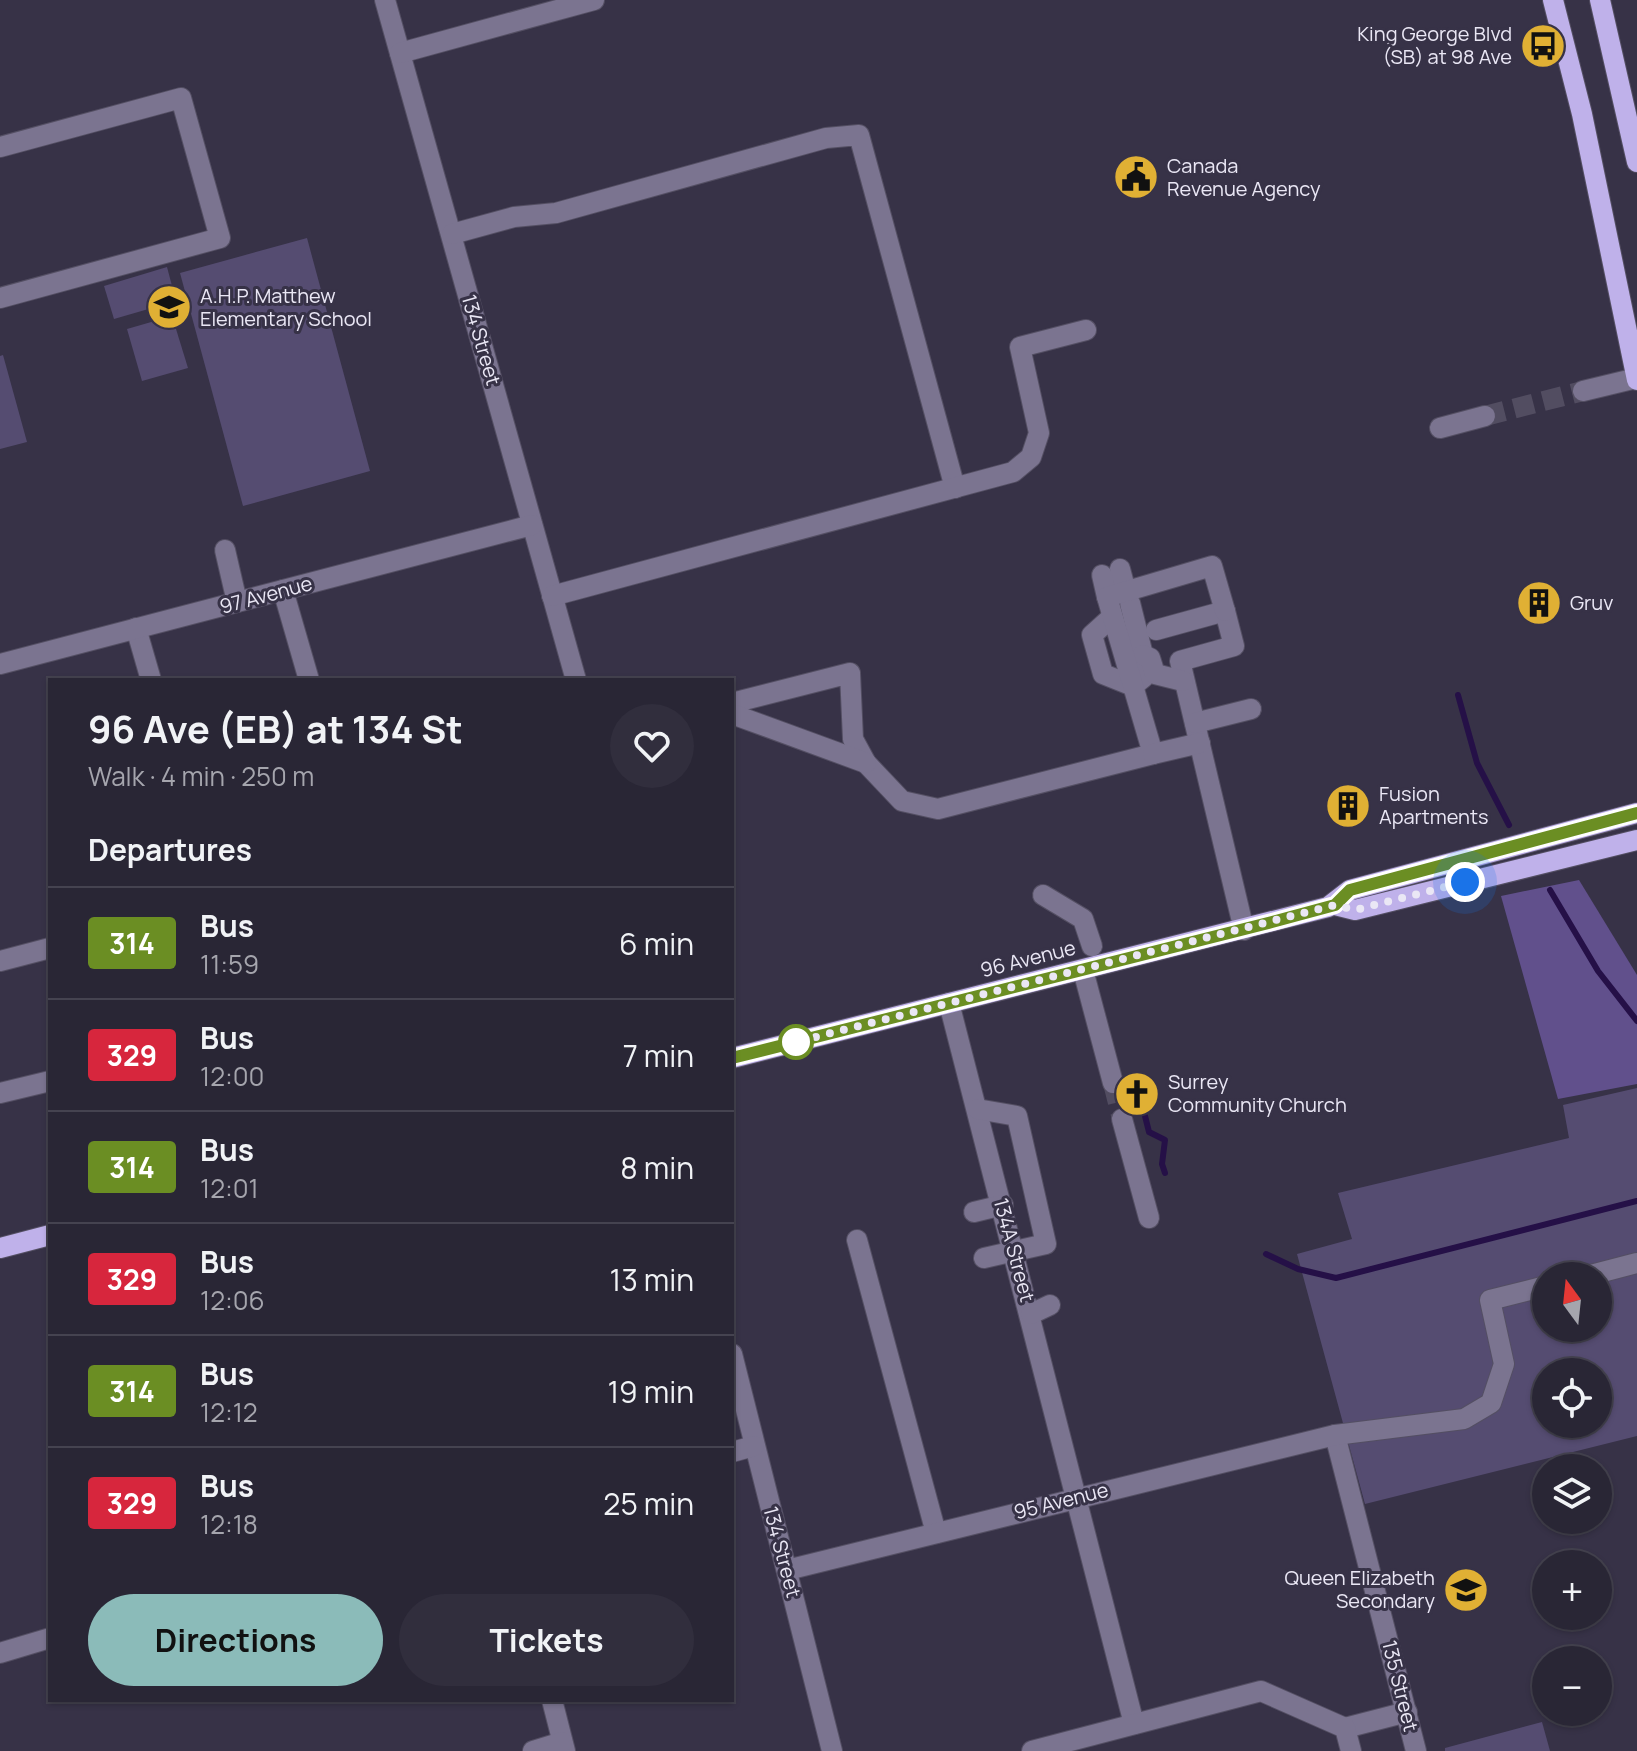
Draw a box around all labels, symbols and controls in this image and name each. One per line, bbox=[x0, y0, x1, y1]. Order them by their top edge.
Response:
place label: King George Blvd (SB) at 98 Ave bbox=[1357, 20, 1512, 70]
bus stop icon: King George Blvd (SB) at 98 Ave bbox=[1519, 22, 1567, 70]
place label: Canada Revenue Agency bbox=[1167, 152, 1321, 202]
public building icon: Canada Revenue Agency bbox=[1112, 153, 1160, 201]
place label: A.H.P. Matthew Elementary School bbox=[200, 282, 372, 332]
school or university icon: A.H.P. Matthew Elementary School bbox=[145, 283, 193, 331]
street label: 134 Street bbox=[456, 291, 507, 388]
street label: 97 Avenue bbox=[217, 569, 315, 620]
building icon: Gruv bbox=[1515, 579, 1563, 627]
place label: Gruv bbox=[1570, 589, 1613, 616]
text: 96 Ave (EB) at 134 St bbox=[88, 702, 463, 754]
button: heart bbox=[610, 704, 694, 788]
text: Walk · 4 min · 250 m bbox=[88, 758, 314, 794]
place label: Fusion Apartments bbox=[1379, 780, 1489, 830]
building icon: Fusion Apartments bbox=[1324, 782, 1372, 830]
text: Departures bbox=[88, 829, 252, 870]
your location bbox=[1445, 862, 1485, 902]
text: Bus bbox=[200, 905, 254, 946]
text: 6 min bbox=[619, 923, 694, 964]
text: 314 bbox=[109, 924, 155, 962]
street label: 96 Avenue bbox=[977, 934, 1078, 983]
text: 11:59 bbox=[200, 946, 259, 982]
text: Bus bbox=[200, 1017, 254, 1058]
unlabelled marker bbox=[779, 1025, 813, 1059]
text: 7 min bbox=[623, 1035, 694, 1076]
text: 329 bbox=[107, 1036, 157, 1074]
text: 12:00 bbox=[200, 1058, 264, 1094]
place label: Surrey Community Church bbox=[1168, 1068, 1347, 1118]
church icon: Surrey Community Church bbox=[1113, 1070, 1161, 1118]
text: Bus bbox=[200, 1129, 254, 1170]
text: 8 min bbox=[620, 1147, 694, 1188]
text: 314 bbox=[109, 1148, 155, 1186]
text: 12:01 bbox=[200, 1170, 259, 1206]
street label: 134A Street bbox=[988, 1195, 1041, 1305]
text: Bus bbox=[200, 1241, 254, 1282]
text: 13 min bbox=[609, 1259, 694, 1300]
text: 329 bbox=[107, 1260, 157, 1298]
north arrow bbox=[1532, 1262, 1612, 1342]
map controls bbox=[1532, 1262, 1612, 1726]
text: 12:06 bbox=[200, 1282, 265, 1318]
text: Bus bbox=[200, 1353, 254, 1394]
button: locate bbox=[1532, 1358, 1612, 1438]
text: 19 min bbox=[607, 1371, 694, 1412]
text: 314 bbox=[109, 1372, 155, 1410]
text: 12:12 bbox=[200, 1394, 258, 1430]
button: layers bbox=[1532, 1454, 1612, 1534]
text: Bus bbox=[200, 1465, 254, 1506]
street label: 95 Avenue bbox=[1011, 1476, 1111, 1525]
text: 25 min bbox=[603, 1483, 694, 1524]
text: 329 bbox=[107, 1484, 157, 1522]
street label: 134 Street bbox=[757, 1503, 808, 1600]
text: 12:18 bbox=[200, 1506, 258, 1542]
button: + bbox=[1532, 1550, 1612, 1630]
place label: Queen Elizabeth Secondary bbox=[1284, 1564, 1435, 1614]
school or university icon: Queen Elizabeth Secondary bbox=[1442, 1566, 1490, 1614]
button: Directions bbox=[88, 1594, 383, 1686]
button: Tickets bbox=[399, 1594, 694, 1686]
street label: 135 Street bbox=[1376, 1637, 1425, 1734]
button: − bbox=[1532, 1646, 1612, 1726]

